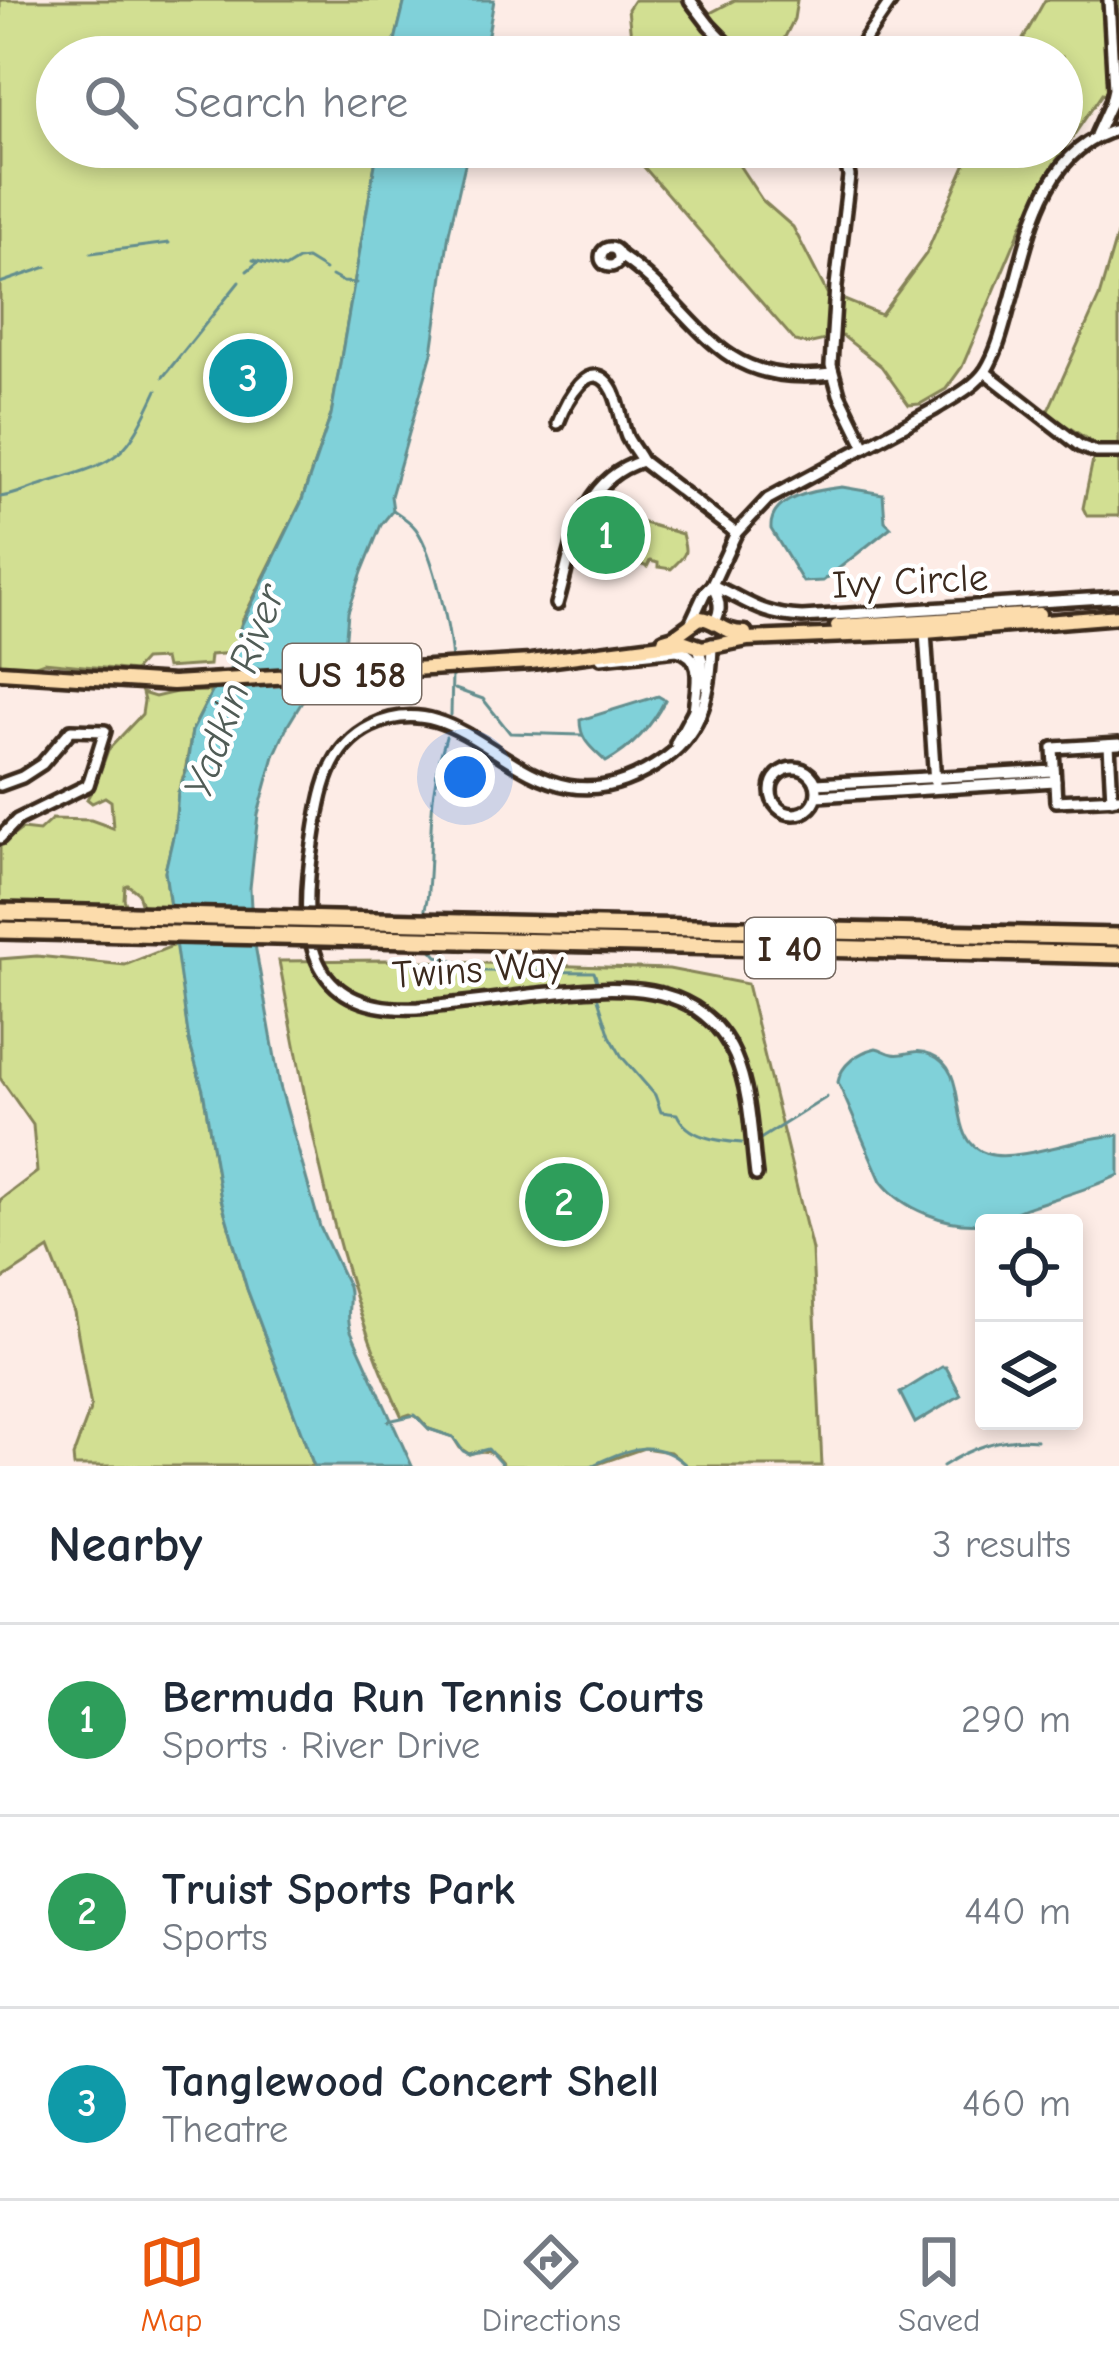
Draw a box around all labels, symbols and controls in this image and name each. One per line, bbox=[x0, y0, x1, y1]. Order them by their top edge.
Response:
search box bbox=[36, 36, 1083, 168]
icon: search bbox=[78, 69, 144, 135]
text: Search here bbox=[174, 76, 408, 128]
pin: 3 bbox=[209, 333, 287, 423]
pin: 1 bbox=[567, 490, 645, 580]
street label: Ivy Circle bbox=[831, 555, 989, 608]
water label: Yadkin River bbox=[173, 576, 296, 805]
road number: US 158 bbox=[283, 644, 421, 704]
your location bbox=[435, 747, 495, 807]
road number: I 40 bbox=[745, 918, 835, 978]
street label: Twins Way bbox=[391, 941, 566, 998]
pin: 2 bbox=[525, 1157, 603, 1247]
map controls bbox=[975, 1214, 1083, 1430]
button: locate bbox=[975, 1214, 1083, 1322]
button: layers bbox=[975, 1322, 1083, 1430]
text: Nearby bbox=[48, 1515, 202, 1574]
text: 3 results bbox=[932, 1522, 1071, 1567]
text: Bermuda Run Tennis Courts bbox=[162, 1671, 704, 1723]
text: 1 bbox=[79, 1697, 95, 1742]
text: 290 m bbox=[961, 1697, 1071, 1742]
text: Sports · River Drive bbox=[162, 1723, 480, 1768]
text: Truist Sports Park bbox=[162, 1863, 515, 1915]
text: 2 bbox=[77, 1889, 97, 1934]
text: 440 m bbox=[964, 1889, 1071, 1934]
text: Sports bbox=[162, 1915, 268, 1960]
text: Tanglewood Concert Shell bbox=[162, 2055, 659, 2107]
text: 3 bbox=[77, 2081, 97, 2126]
text: 460 m bbox=[962, 2081, 1071, 2126]
text: Theatre bbox=[162, 2107, 288, 2152]
tab: Map bbox=[139, 2229, 205, 2339]
tab: Directions bbox=[482, 2229, 621, 2339]
tab: Saved bbox=[898, 2229, 980, 2339]

